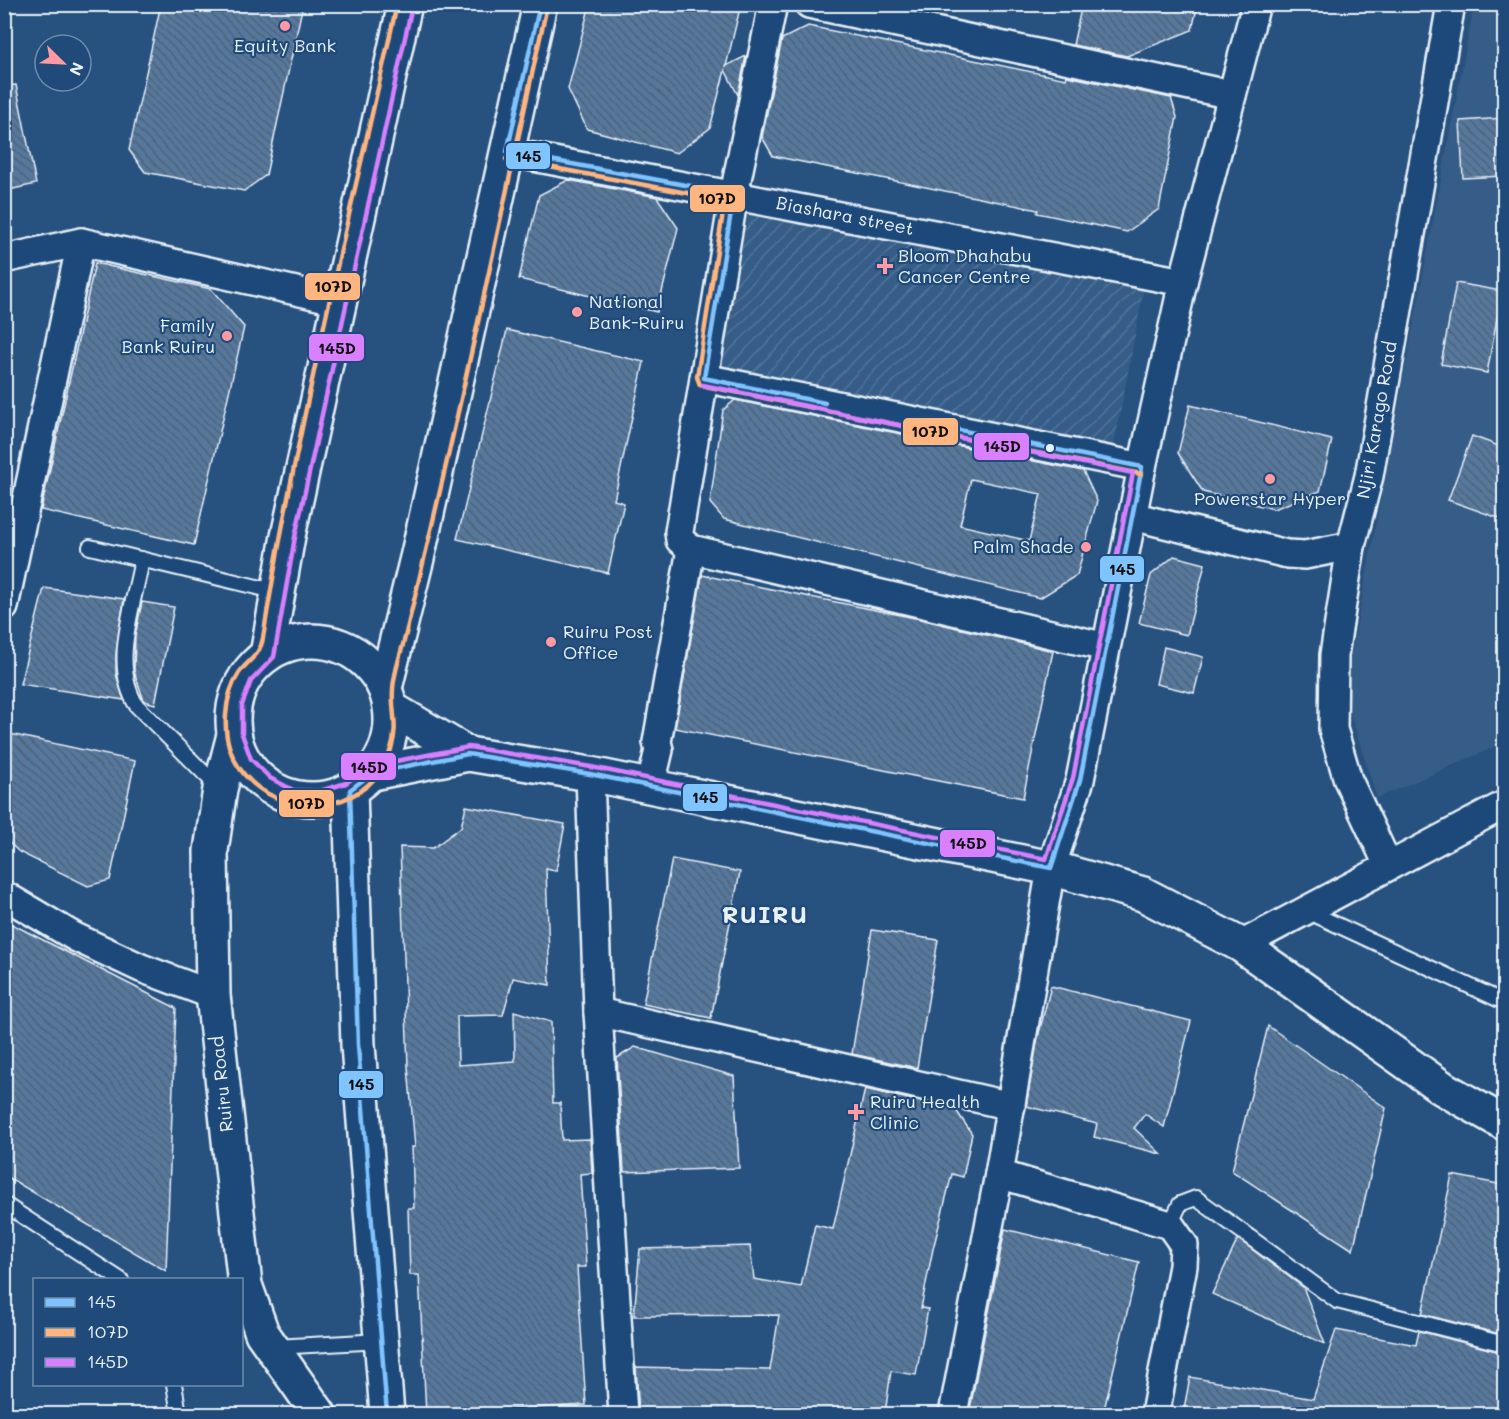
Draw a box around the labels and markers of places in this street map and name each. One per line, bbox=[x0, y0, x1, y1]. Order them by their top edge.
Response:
marker: Equity Bank bbox=[278, 19, 292, 33]
place label: Equity Bank bbox=[234, 33, 336, 57]
place label: Bloom Dhahabu Cancer Centre bbox=[898, 243, 1032, 288]
marker: Bloom Dhahabu Cancer Centre bbox=[876, 257, 894, 275]
place label: National Bank-Ruiru bbox=[589, 289, 684, 334]
marker: National Bank-Ruiru bbox=[570, 305, 584, 319]
place label: Family Bank Ruiru bbox=[122, 313, 215, 358]
marker: Family Bank Ruiru bbox=[220, 329, 234, 343]
unlabelled marker bbox=[1044, 442, 1056, 454]
marker: Powerstar Hyper bbox=[1263, 472, 1277, 486]
place label: Powerstar Hyper bbox=[1194, 486, 1346, 510]
place label: Palm Shade bbox=[973, 534, 1074, 558]
marker: Palm Shade bbox=[1079, 540, 1093, 554]
place label: Ruiru Post Office bbox=[563, 619, 653, 664]
marker: Ruiru Post Office bbox=[544, 635, 558, 649]
place label: Ruiru Health Clinic bbox=[870, 1089, 979, 1134]
marker: Ruiru Health Clinic bbox=[847, 1103, 865, 1121]

